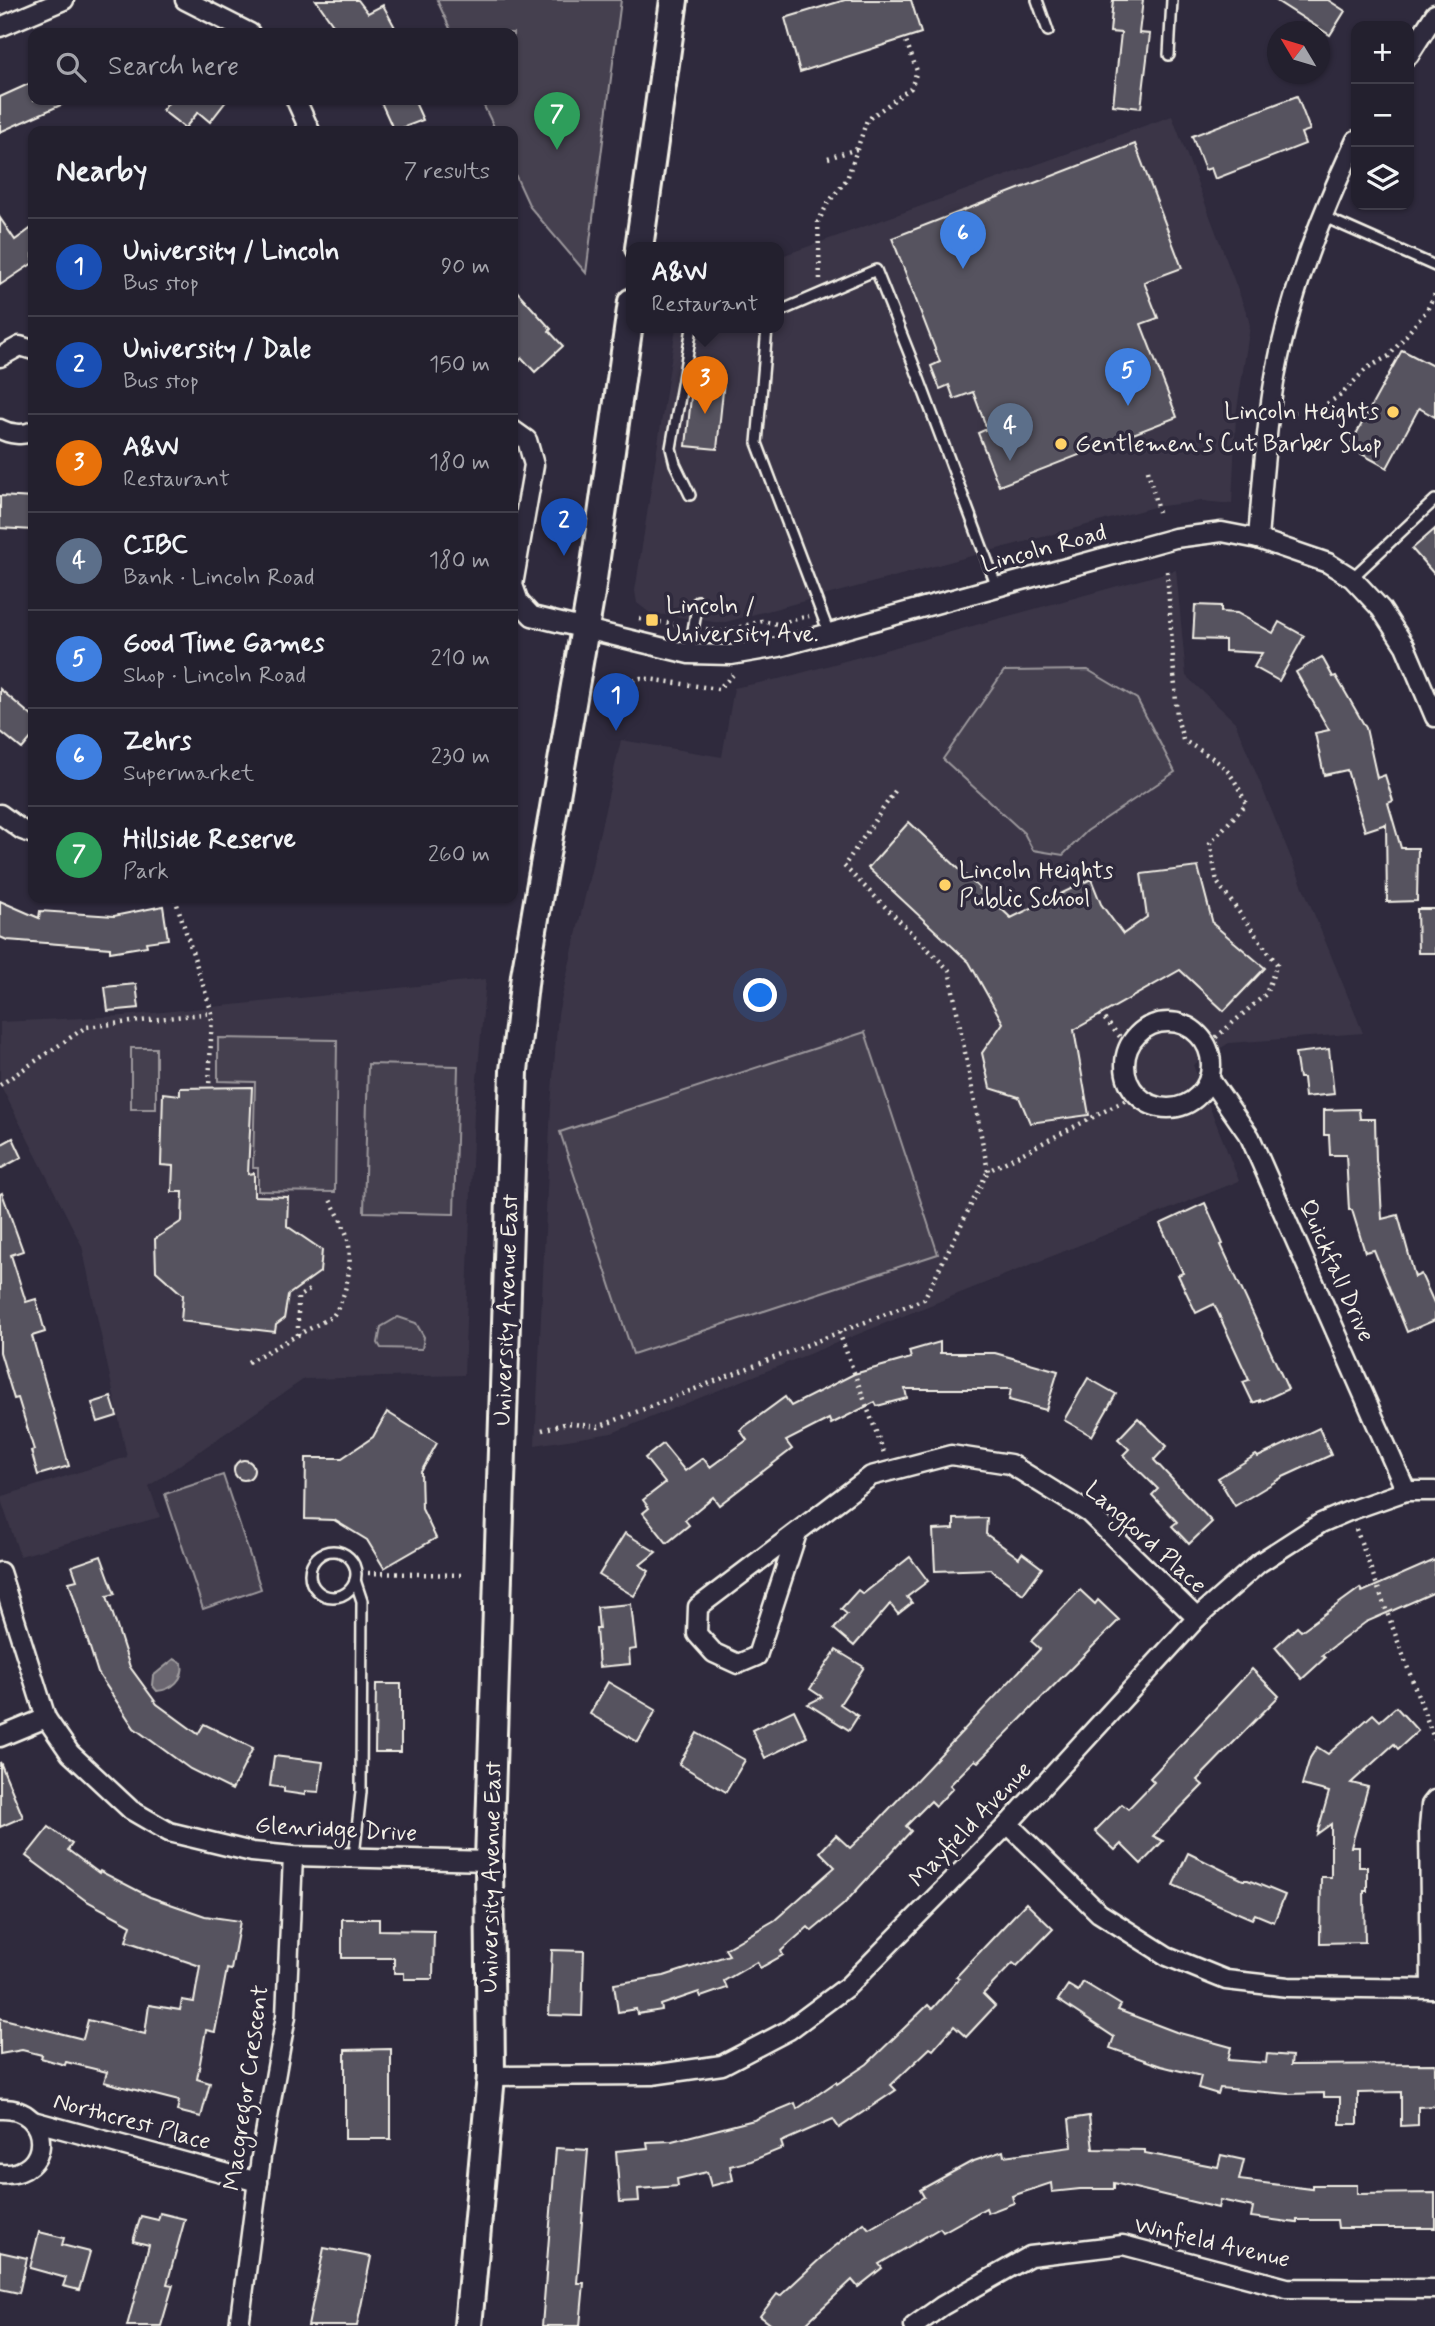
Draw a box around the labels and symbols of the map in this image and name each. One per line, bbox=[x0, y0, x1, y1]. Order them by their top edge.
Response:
north arrow bbox=[1267, 21, 1330, 84]
pin: 7 bbox=[534, 92, 580, 150]
pin: 6 bbox=[940, 211, 986, 269]
pin: 5 bbox=[1105, 348, 1151, 406]
pin: 3 bbox=[682, 356, 728, 414]
place label: Lincoln Heights bbox=[1224, 397, 1379, 428]
pin: 4 bbox=[987, 403, 1033, 461]
marker: Lincoln Heights bbox=[1385, 404, 1401, 420]
place label: Gentlemen's Cut Barber Shop bbox=[1075, 429, 1382, 460]
marker: Gentlemen's Cut Barber Shop bbox=[1053, 436, 1069, 452]
pin: 2 bbox=[541, 498, 587, 556]
street label: Lincoln Road bbox=[978, 517, 1110, 581]
place label: Lincoln / University Ave. bbox=[666, 591, 819, 650]
marker: Lincoln / University Ave. bbox=[644, 612, 660, 628]
pin: 1 bbox=[593, 673, 639, 731]
place label: Lincoln Heights Public School bbox=[959, 856, 1114, 915]
marker: Lincoln Heights Public School bbox=[937, 877, 953, 893]
your location bbox=[743, 978, 777, 1012]
street label: University Avenue East bbox=[487, 1193, 527, 1427]
street label: Quickfall Drive bbox=[1291, 1195, 1381, 1347]
street label: Langford Place bbox=[1076, 1475, 1213, 1603]
street label: Mayfield Avenue bbox=[903, 1755, 1039, 1895]
street label: University Avenue East bbox=[474, 1760, 510, 1993]
street label: Glenridge Drive bbox=[254, 1810, 418, 1852]
street label: Macgregor Crescent bbox=[217, 1983, 280, 2193]
street label: Northcrest Place bbox=[50, 2086, 214, 2158]
street label: Winfield Avenue bbox=[1131, 2210, 1293, 2276]

